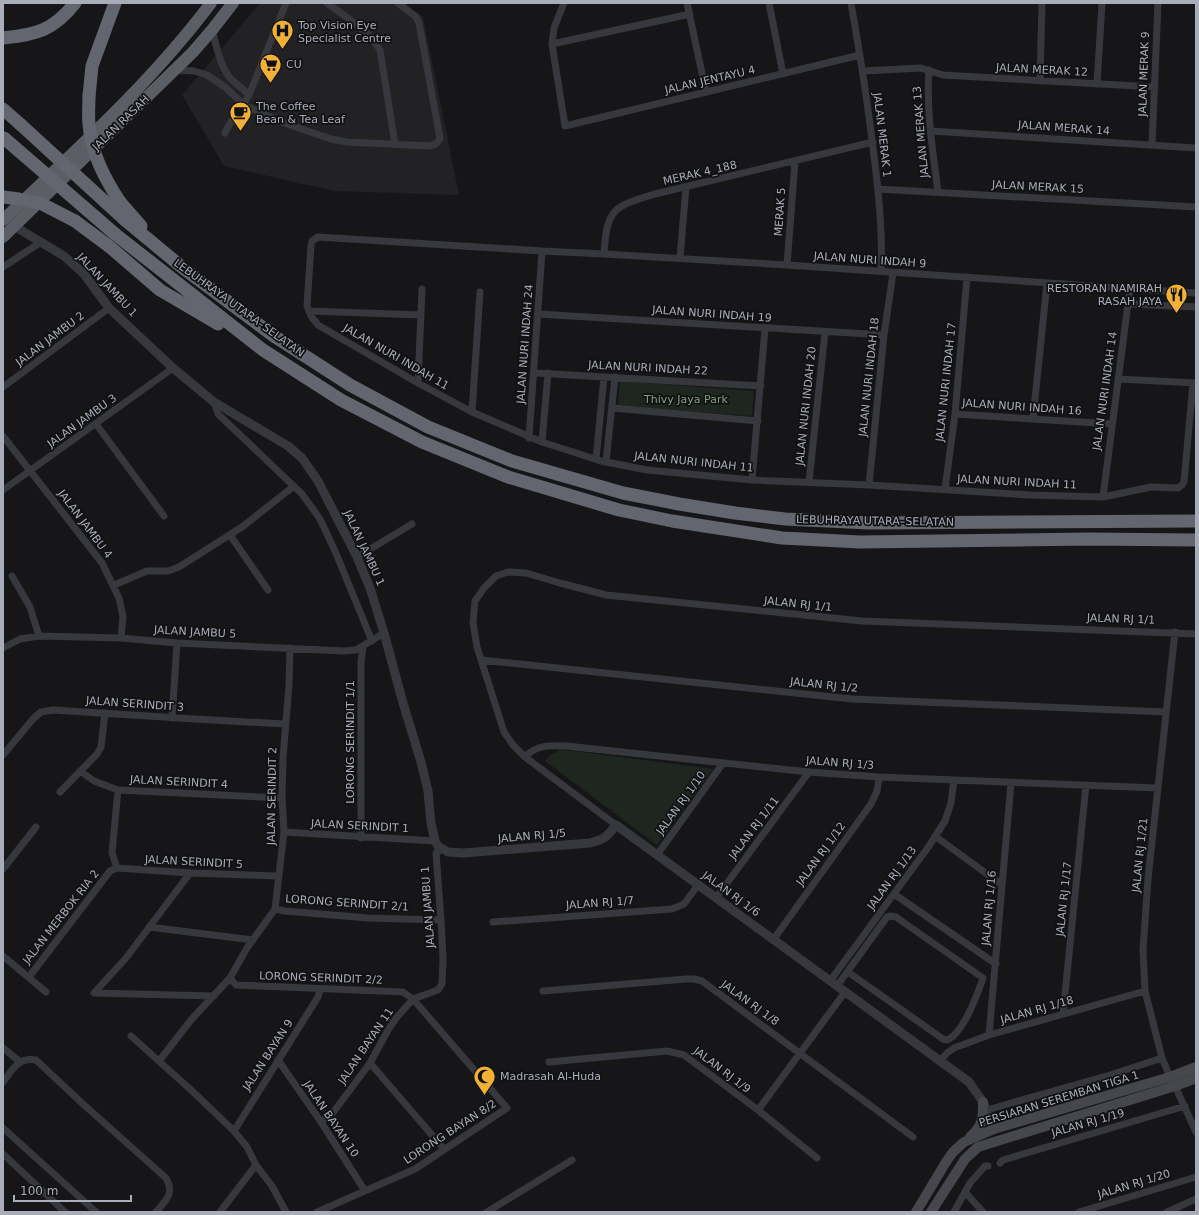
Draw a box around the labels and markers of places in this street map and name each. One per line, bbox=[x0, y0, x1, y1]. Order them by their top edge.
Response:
hospital icon: Top Vision Eye Specialist Centre bbox=[270, 18, 296, 51]
place label: Top Vision Eye Specialist Centre bbox=[297, 19, 391, 45]
supermarket icon: CU bbox=[258, 51, 284, 84]
place label: CU bbox=[286, 58, 302, 71]
cafe icon: The Coffee Bean & Tea Leaf bbox=[228, 99, 254, 132]
place label: The Coffee Bean & Tea Leaf bbox=[255, 100, 346, 126]
restaurant icon: RESTORAN NAMIRAH RASAH JAYA bbox=[1164, 281, 1190, 314]
place label: RESTORAN NAMIRAH RASAH JAYA bbox=[1047, 282, 1162, 308]
mosque icon: Madrasah Al-Huda bbox=[471, 1063, 497, 1096]
place label: Madrasah Al-Huda bbox=[500, 1070, 601, 1083]

